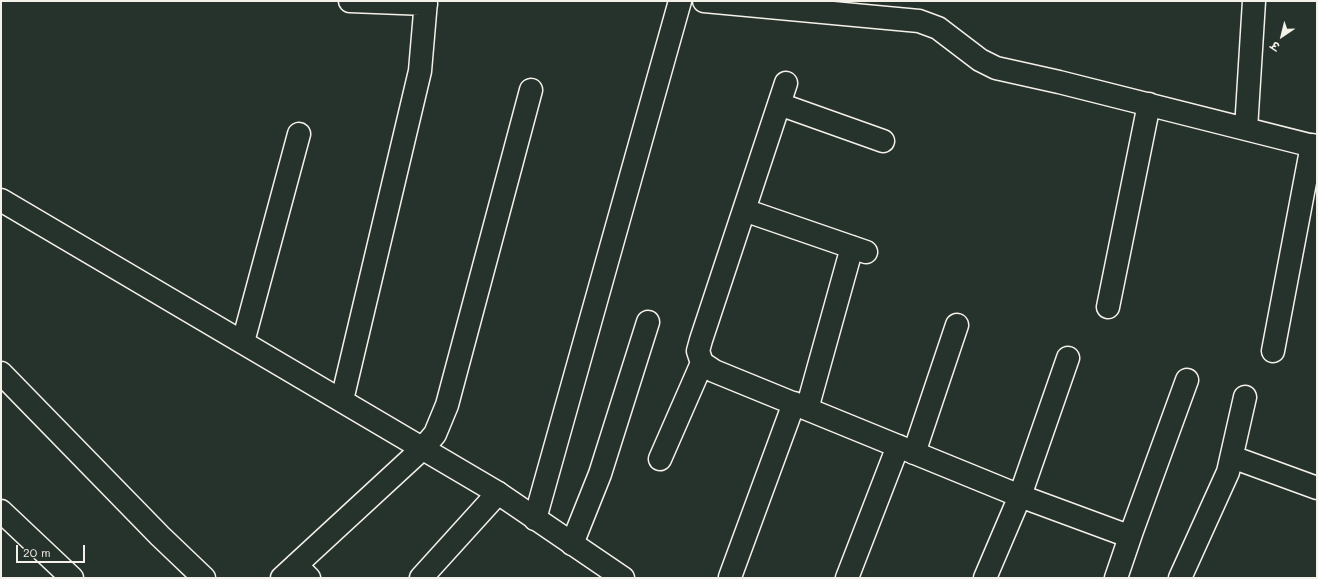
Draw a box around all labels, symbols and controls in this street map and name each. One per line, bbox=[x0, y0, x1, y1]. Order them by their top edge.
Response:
north arrow bbox=[1262, 16, 1302, 56]
text: उ bbox=[1268, 38, 1282, 54]
scale bar bbox=[18, 537, 87, 563]
text: 20 m bbox=[23, 544, 51, 560]

